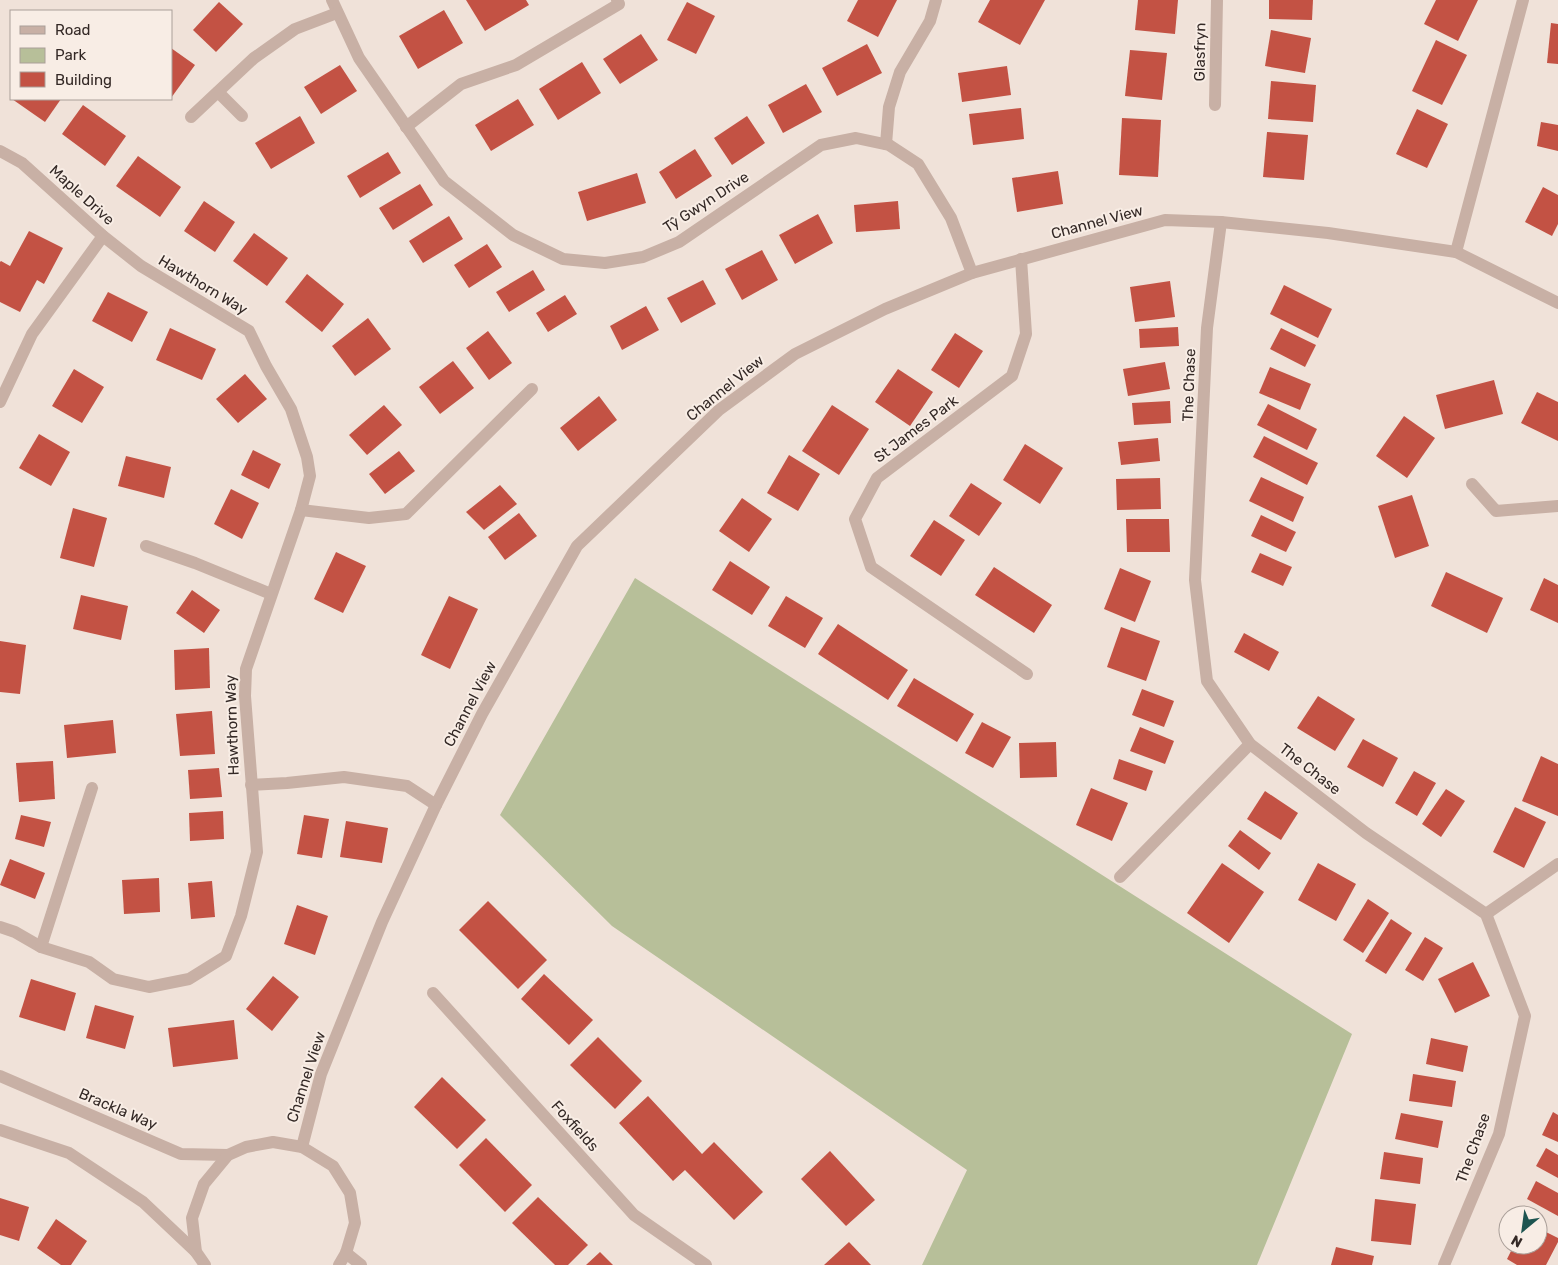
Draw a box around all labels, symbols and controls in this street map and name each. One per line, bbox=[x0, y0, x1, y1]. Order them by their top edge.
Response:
legend bbox=[10, 10, 172, 100]
text: Road bbox=[55, 21, 91, 39]
street label: Glasfryn bbox=[1190, 23, 1210, 81]
text: Park bbox=[55, 46, 86, 64]
text: Building bbox=[55, 71, 112, 89]
street label: Maple Drive bbox=[46, 161, 118, 229]
street label: Tŷ Gwyn Drive bbox=[660, 168, 752, 236]
street label: Channel View bbox=[1049, 201, 1145, 243]
street label: Hawthorn Way bbox=[155, 251, 251, 319]
street label: The Chase bbox=[1179, 348, 1199, 422]
street label: Channel View bbox=[683, 351, 767, 425]
street label: St James Park bbox=[870, 391, 962, 467]
street label: Channel View bbox=[440, 658, 500, 750]
street label: Hawthorn Way bbox=[221, 674, 243, 776]
street label: The Chase bbox=[1276, 739, 1344, 799]
street label: Channel View bbox=[283, 1029, 329, 1125]
street label: Brackla Way bbox=[76, 1084, 160, 1134]
street label: Foxfields bbox=[548, 1097, 603, 1155]
street label: The Chase bbox=[1452, 1111, 1494, 1185]
north arrow bbox=[1498, 1205, 1548, 1255]
text: N bbox=[1508, 1231, 1525, 1251]

